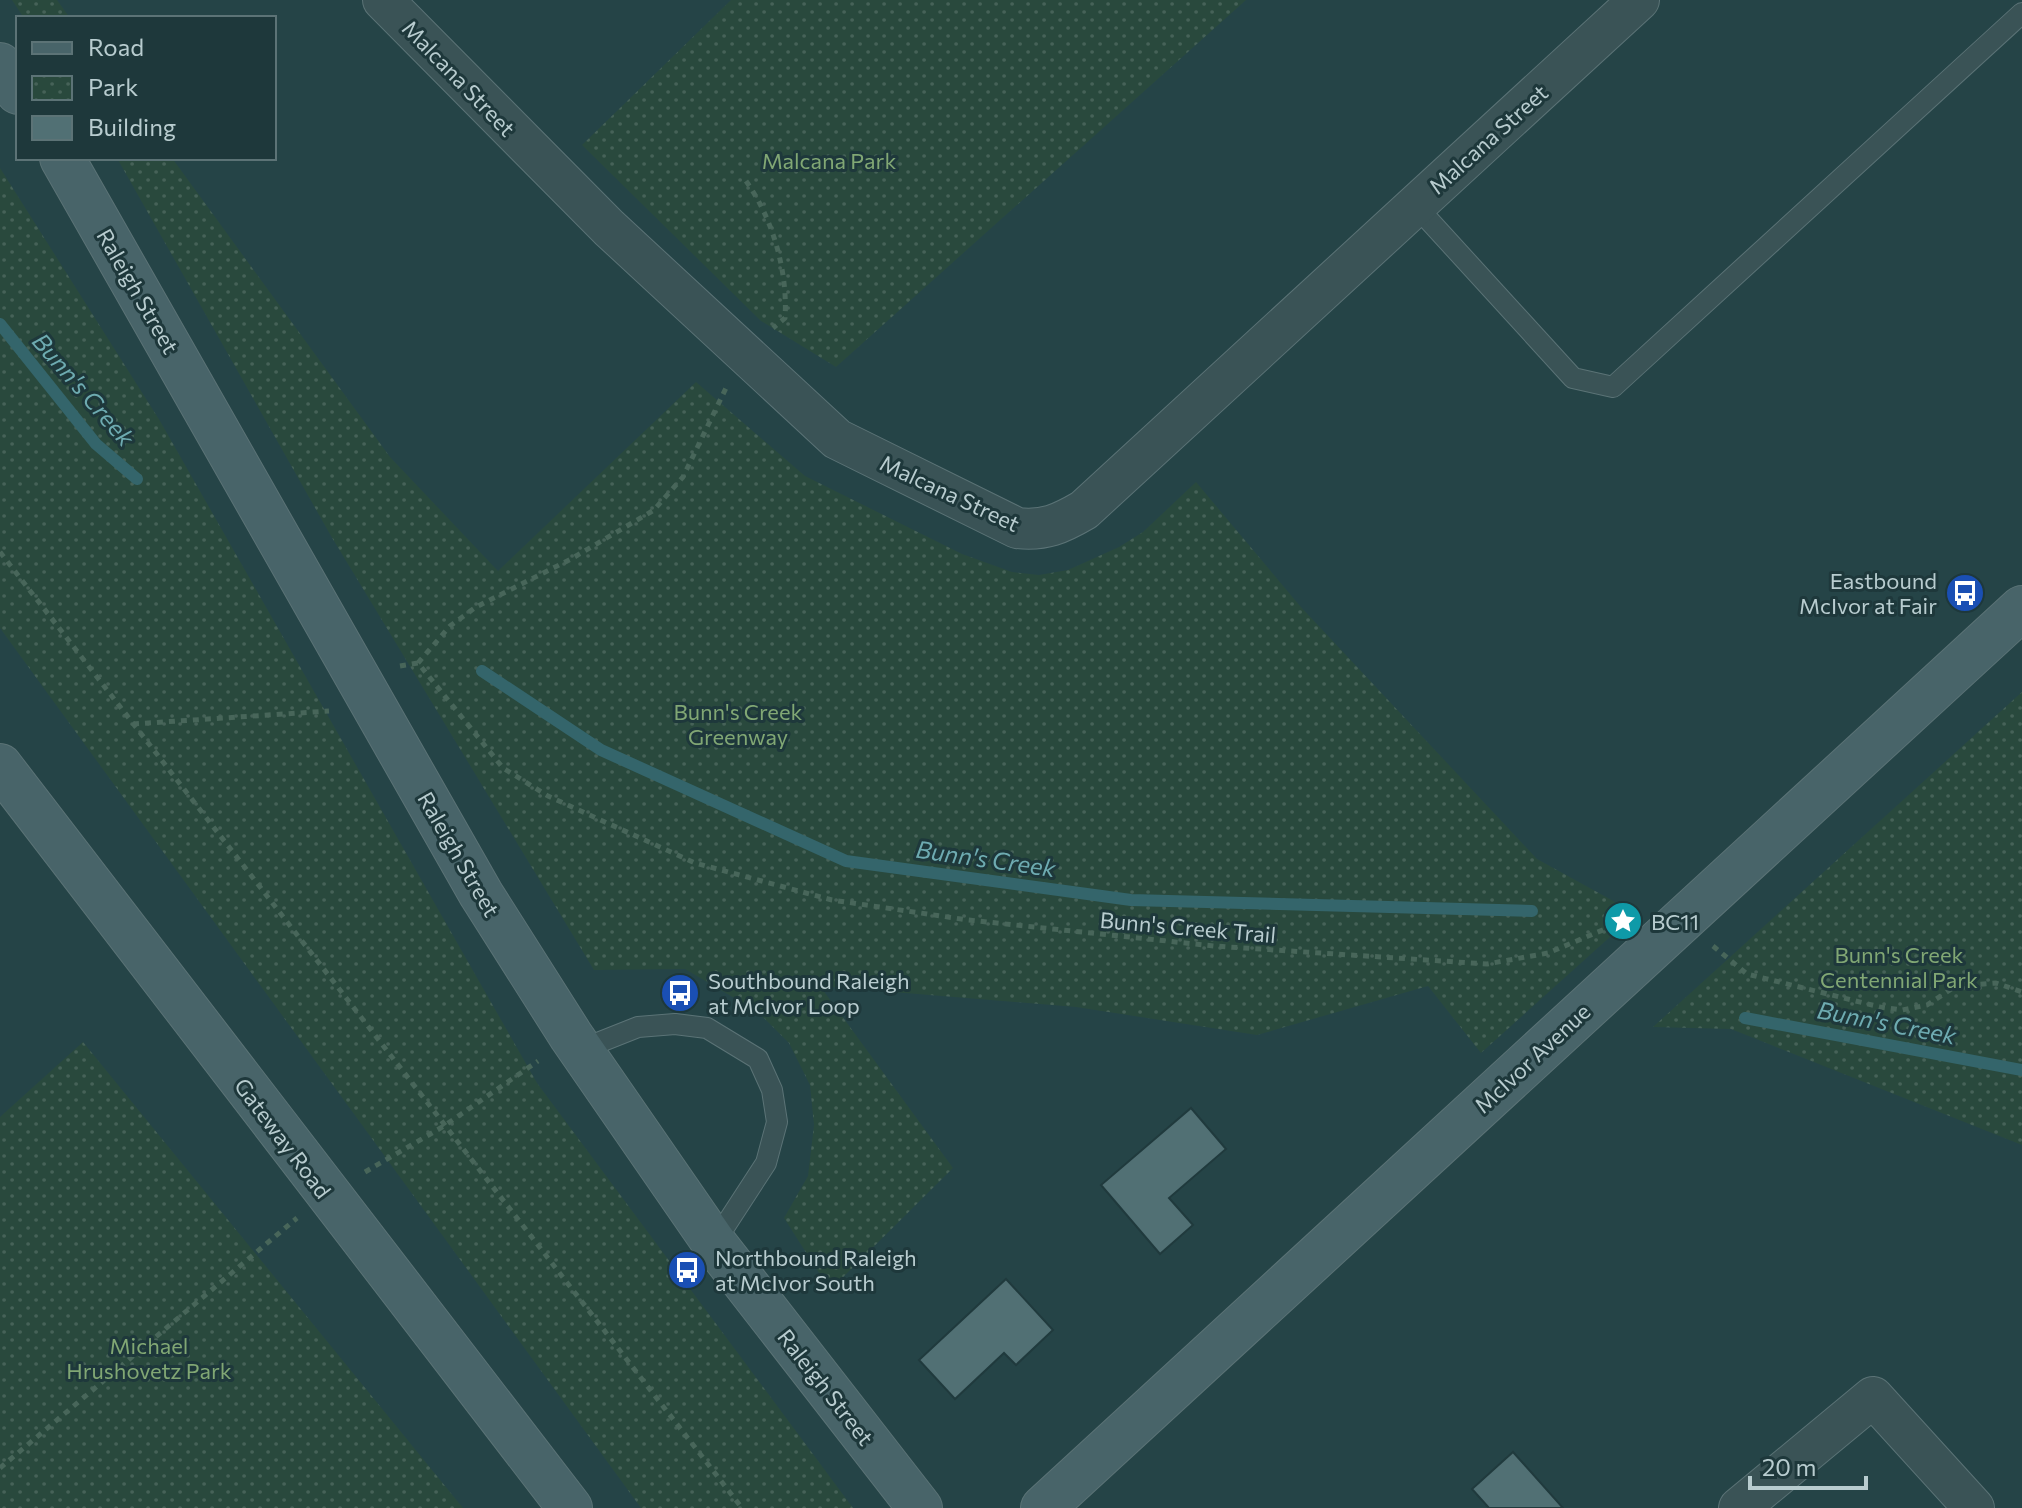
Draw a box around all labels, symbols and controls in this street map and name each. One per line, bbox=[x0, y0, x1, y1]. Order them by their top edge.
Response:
street label: Malcana Street bbox=[397, 14, 521, 142]
legend bbox=[16, 16, 276, 160]
text: Road bbox=[88, 32, 144, 61]
text: Park bbox=[88, 72, 138, 101]
street label: Malcana Street bbox=[1423, 79, 1553, 199]
text: Building bbox=[88, 112, 176, 141]
park label: Malcana Park bbox=[762, 147, 896, 174]
street label: Raleigh Street bbox=[91, 224, 185, 358]
water label: Bunn's Creek bbox=[27, 326, 142, 452]
street label: Malcana Street bbox=[876, 449, 1024, 537]
place label: Eastbound McIvor at Fair bbox=[1799, 567, 1937, 619]
bus stop icon: Eastbound McIvor at Fair bbox=[1944, 572, 1986, 614]
park label: Bunn's Creek Greenway bbox=[674, 698, 803, 750]
street label: Raleigh Street bbox=[412, 787, 506, 921]
water label: Bunn's Creek bbox=[914, 834, 1059, 882]
place icon: BC11 bbox=[1602, 900, 1644, 942]
street label: Bunn's Creek Trail bbox=[1099, 906, 1277, 948]
place label: BC11 bbox=[1651, 908, 1699, 935]
park label: Bunn's Creek Centennial Park bbox=[1820, 941, 1978, 993]
place label: Southbound Raleigh at McIvor Loop bbox=[708, 967, 910, 1019]
bus stop icon: Southbound Raleigh at McIvor Loop bbox=[659, 972, 701, 1014]
water label: Bunn's Creek bbox=[1815, 994, 1960, 1050]
street label: McIvor Avenue bbox=[1469, 998, 1595, 1118]
street label: Gateway Road bbox=[229, 1073, 337, 1203]
place label: Northbound Raleigh at McIvor South bbox=[715, 1244, 917, 1296]
bus stop icon: Northbound Raleigh at McIvor South bbox=[666, 1249, 708, 1291]
street label: Raleigh Street bbox=[772, 1324, 880, 1450]
park label: Michael Hrushovetz Park bbox=[66, 1332, 232, 1384]
scale bar bbox=[1750, 1440, 1866, 1490]
text: 20 m bbox=[1762, 1452, 1816, 1481]

